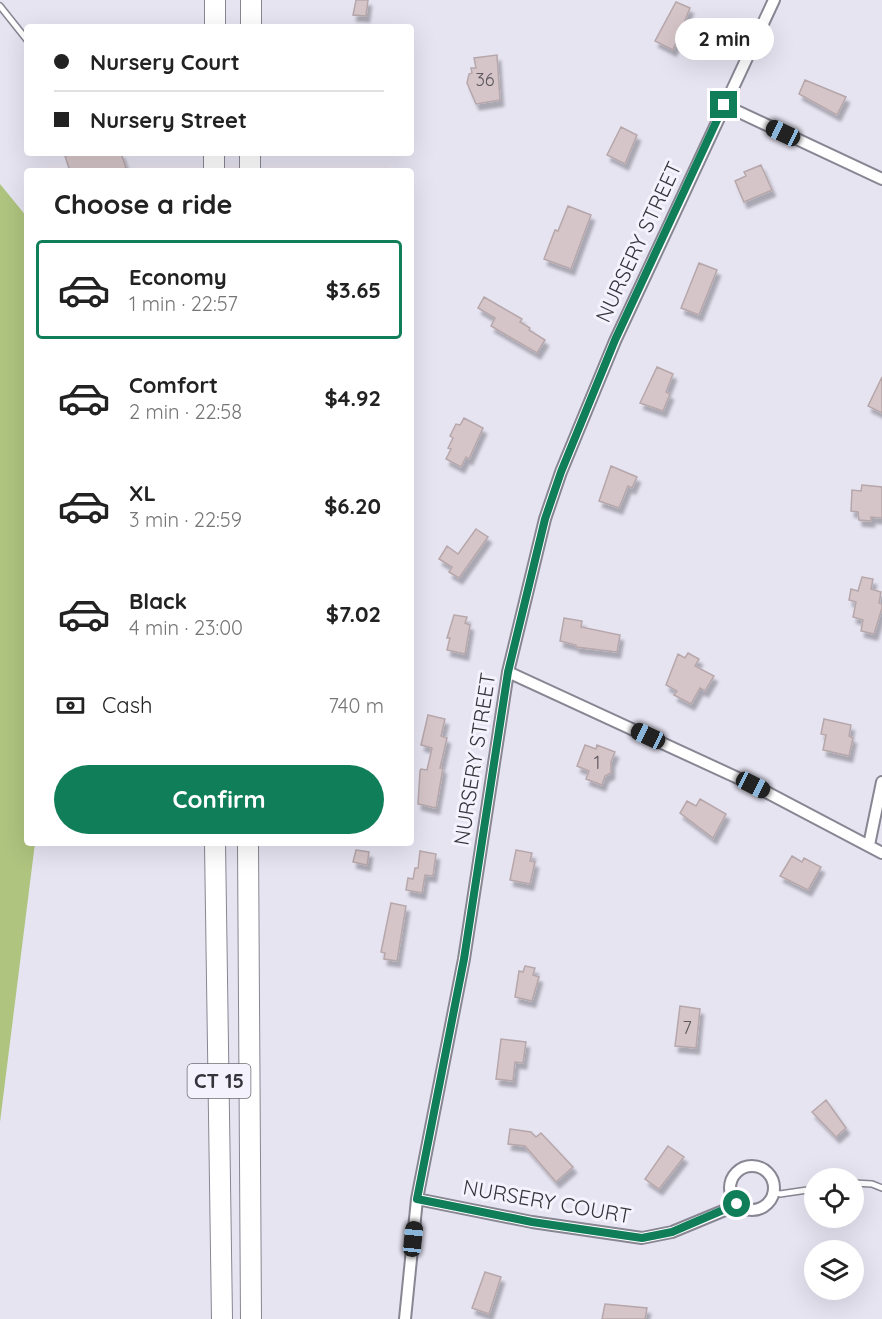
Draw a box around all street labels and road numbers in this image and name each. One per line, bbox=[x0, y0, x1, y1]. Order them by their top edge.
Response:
street label: NURSERY STREET bbox=[589, 157, 687, 326]
street label: NURSERY STREET bbox=[448, 671, 500, 847]
road number: CT 15 bbox=[188, 1064, 250, 1098]
street label: NURSERY COURT bbox=[461, 1173, 633, 1229]

